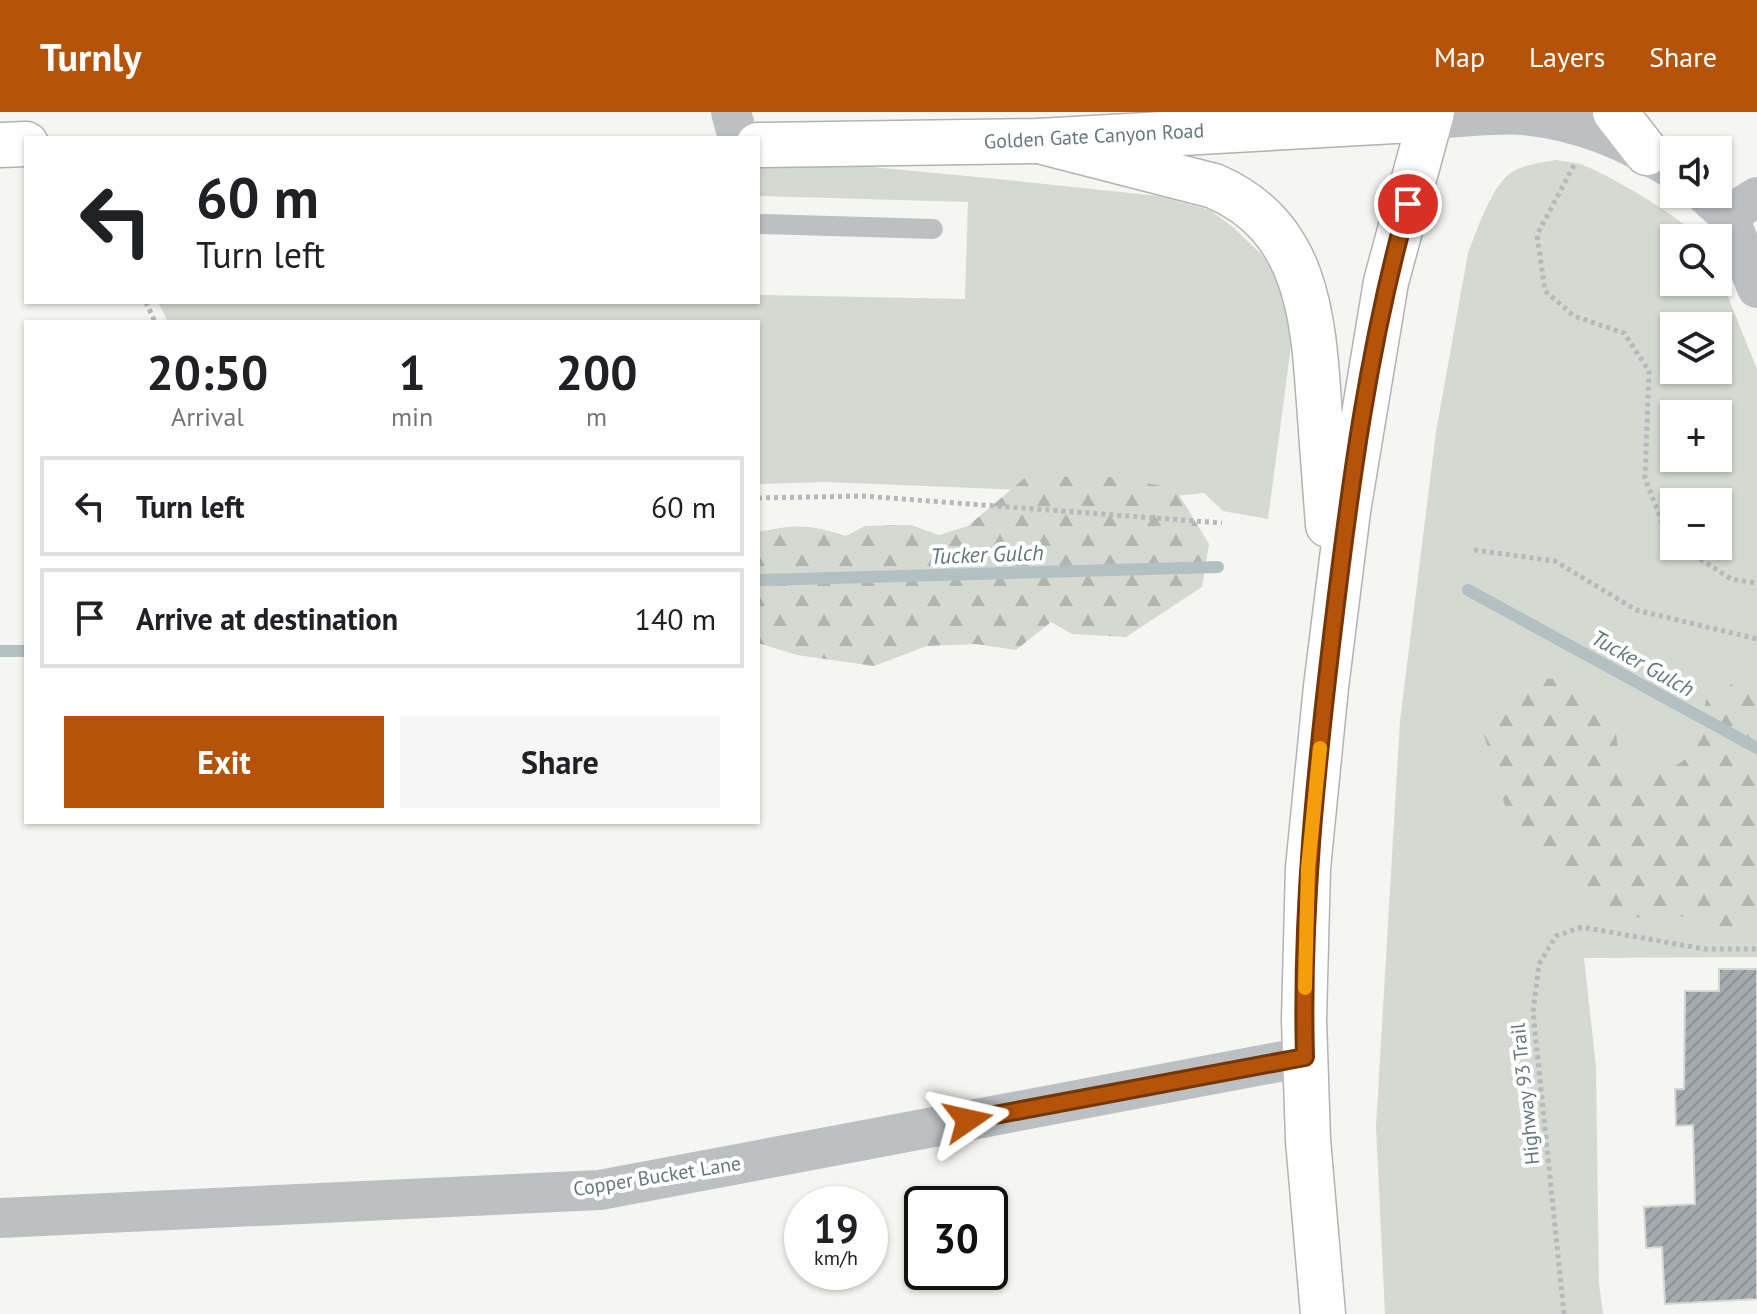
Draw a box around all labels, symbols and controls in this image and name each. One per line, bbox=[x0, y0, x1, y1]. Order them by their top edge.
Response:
text: Turnly bbox=[40, 32, 141, 81]
text: Map bbox=[1434, 38, 1485, 75]
text: Layers bbox=[1529, 38, 1605, 75]
text: Share bbox=[1649, 38, 1717, 75]
street label: Golden Gate Canyon Road bbox=[983, 117, 1205, 155]
map controls bbox=[1660, 136, 1732, 560]
button: sound bbox=[1660, 136, 1732, 208]
text: 60 m bbox=[196, 161, 319, 233]
icon: left bbox=[64, 168, 168, 272]
pin bbox=[1374, 170, 1442, 238]
icon: arrive bbox=[1386, 182, 1430, 226]
button: search bbox=[1660, 224, 1732, 296]
text: Turn left bbox=[196, 231, 325, 278]
button: layers bbox=[1660, 312, 1732, 384]
text: 20:50 bbox=[147, 341, 268, 403]
text: 1 bbox=[398, 341, 426, 403]
text: 200 bbox=[556, 341, 637, 403]
text: Arrival bbox=[171, 400, 244, 433]
text: min bbox=[391, 400, 433, 433]
text: m bbox=[586, 400, 607, 433]
button: + bbox=[1660, 400, 1732, 472]
icon: left bbox=[68, 484, 112, 528]
text: Turn left bbox=[136, 487, 244, 526]
text: 60 m bbox=[651, 487, 716, 526]
button: − bbox=[1660, 488, 1732, 560]
water label: Tucker Gulch bbox=[930, 538, 1044, 570]
icon: arrive bbox=[68, 596, 112, 640]
text: Arrive at destination bbox=[136, 599, 398, 638]
text: 140 m bbox=[635, 599, 716, 638]
water label: Tucker Gulch bbox=[1587, 623, 1699, 703]
button: Exit bbox=[64, 716, 384, 808]
button: Share bbox=[400, 716, 720, 808]
street label: Highway 93 Trail bbox=[1505, 1022, 1545, 1166]
position arrow bbox=[926, 1078, 1010, 1162]
street label: Copper Bucket Lane bbox=[571, 1150, 743, 1202]
speed limit sign: 30 bbox=[904, 1186, 1008, 1290]
text: 19 bbox=[813, 1202, 859, 1254]
text: km/h bbox=[814, 1245, 858, 1271]

